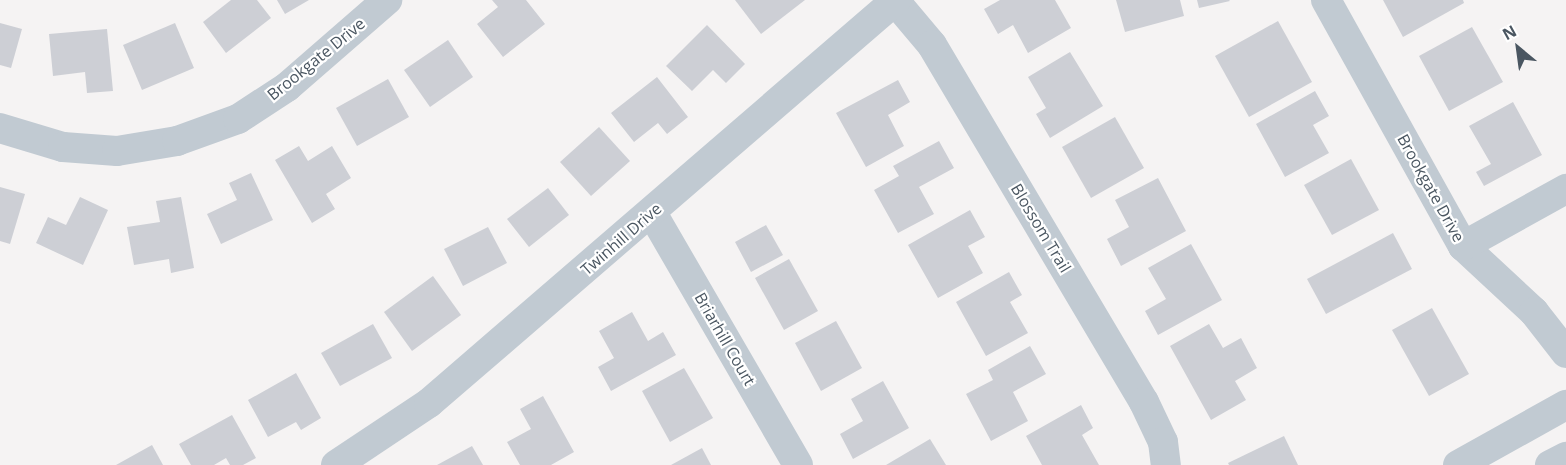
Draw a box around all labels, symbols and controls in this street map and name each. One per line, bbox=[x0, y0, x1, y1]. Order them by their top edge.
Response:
street label: Brookgate Drive bbox=[263, 14, 369, 104]
north arrow bbox=[1488, 18, 1548, 78]
text: N bbox=[1498, 19, 1520, 45]
street label: Brookgate Drive bbox=[1393, 131, 1469, 245]
street label: Blossom Trail bbox=[1007, 180, 1075, 276]
street label: Twinhill Drive bbox=[577, 199, 665, 279]
street label: Briarhill Court bbox=[691, 289, 759, 389]

